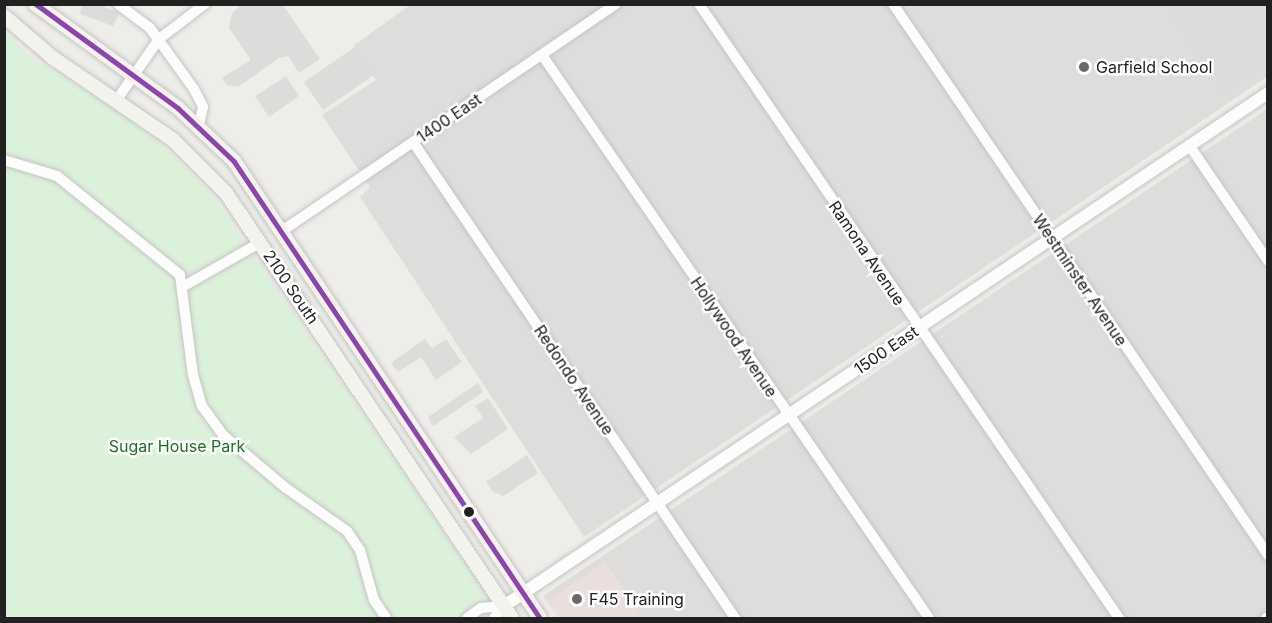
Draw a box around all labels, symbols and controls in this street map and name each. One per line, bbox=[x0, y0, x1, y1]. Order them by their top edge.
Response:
place label: Garfield School bbox=[1096, 57, 1212, 77]
marker: Garfield School bbox=[1077, 60, 1091, 74]
street label: 1400 East bbox=[413, 89, 485, 147]
street label: Ramona Avenue bbox=[825, 197, 909, 309]
street label: Westminster Avenue bbox=[1029, 210, 1131, 350]
street label: 2100 South bbox=[259, 246, 323, 328]
street label: Hollywood Avenue bbox=[687, 273, 781, 401]
street label: Redondo Avenue bbox=[530, 321, 618, 439]
street label: 1500 East bbox=[850, 322, 922, 378]
park label: Sugar House Park bbox=[109, 436, 245, 456]
unlabelled marker bbox=[463, 506, 475, 518]
place label: F45 Training bbox=[589, 589, 684, 609]
marker: F45 Training bbox=[570, 592, 584, 606]

